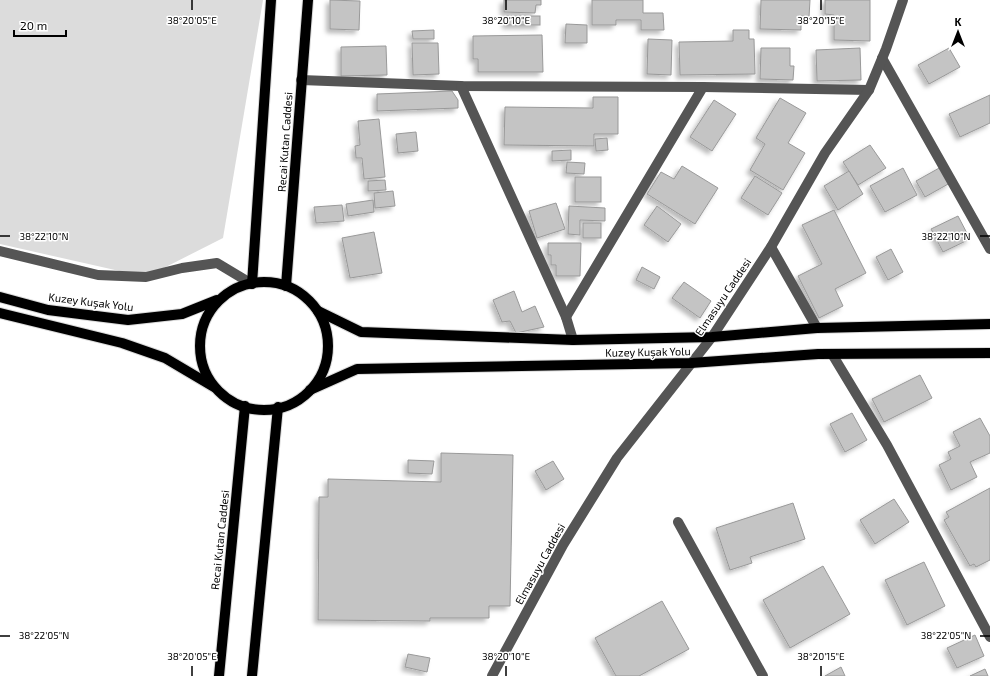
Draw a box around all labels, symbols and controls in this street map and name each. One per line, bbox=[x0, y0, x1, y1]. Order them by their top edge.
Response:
scale bar bbox=[14, 12, 66, 38]
north arrow bbox=[938, 12, 978, 52]
text: 38°20'05"E bbox=[167, 14, 217, 26]
text: 38°20'10"E bbox=[482, 14, 530, 26]
text: 38°20'15"E bbox=[797, 14, 845, 26]
text: K bbox=[955, 15, 962, 28]
text: 20 m bbox=[20, 18, 47, 32]
street label: Recai Kutan Caddesi bbox=[275, 92, 294, 192]
text: 38°22'10"N bbox=[19, 230, 69, 242]
text: 38°22'10"N bbox=[921, 230, 971, 242]
street label: Elmasuyu Caddesi bbox=[692, 256, 753, 338]
street label: Kuzey Kuşak Yolu bbox=[48, 290, 134, 314]
street label: Kuzey Kuşak Yolu bbox=[605, 344, 691, 360]
street label: Recai Kutan Caddesi bbox=[208, 489, 231, 590]
street label: Elmasuyu Caddesi bbox=[512, 521, 567, 607]
text: 38°22'05"N bbox=[19, 629, 69, 641]
text: 38°22'05"N bbox=[921, 629, 971, 641]
text: 38°20'05"E bbox=[167, 650, 217, 662]
text: 38°20'10"E bbox=[482, 650, 530, 662]
text: 38°20'15"E bbox=[797, 650, 845, 662]

